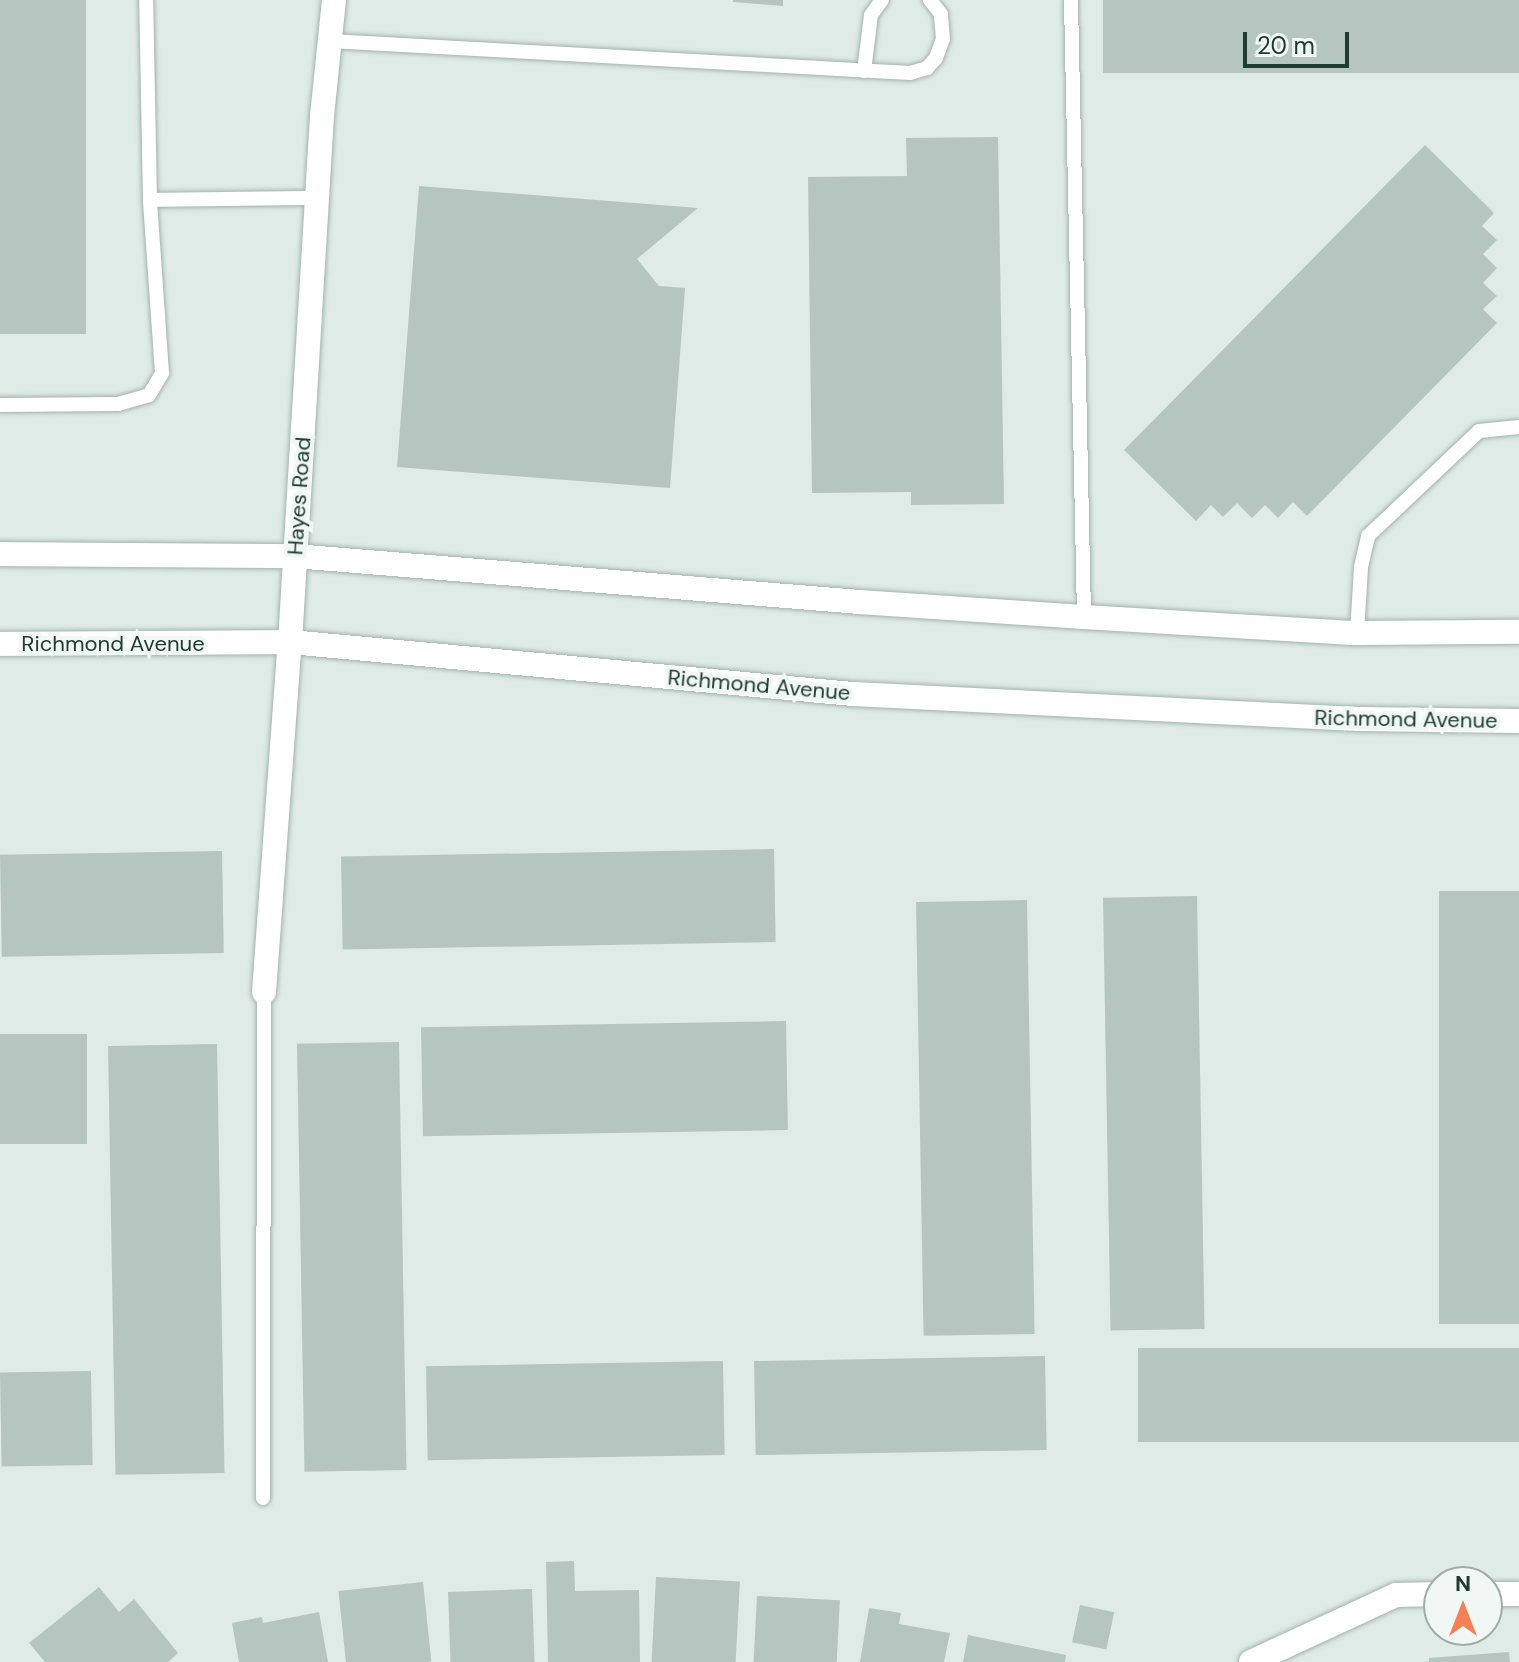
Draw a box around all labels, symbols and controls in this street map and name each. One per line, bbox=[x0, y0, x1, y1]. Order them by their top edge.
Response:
scale bar bbox=[1247, 16, 1353, 66]
text: 20 m bbox=[1257, 30, 1315, 61]
street label: Hayes Road bbox=[282, 436, 316, 556]
street label: Richmond Avenue bbox=[21, 631, 205, 657]
street label: Richmond Avenue bbox=[667, 664, 851, 706]
street label: Richmond Avenue bbox=[1314, 704, 1498, 734]
north arrow bbox=[1423, 1566, 1503, 1646]
text: N bbox=[1455, 1569, 1471, 1598]

